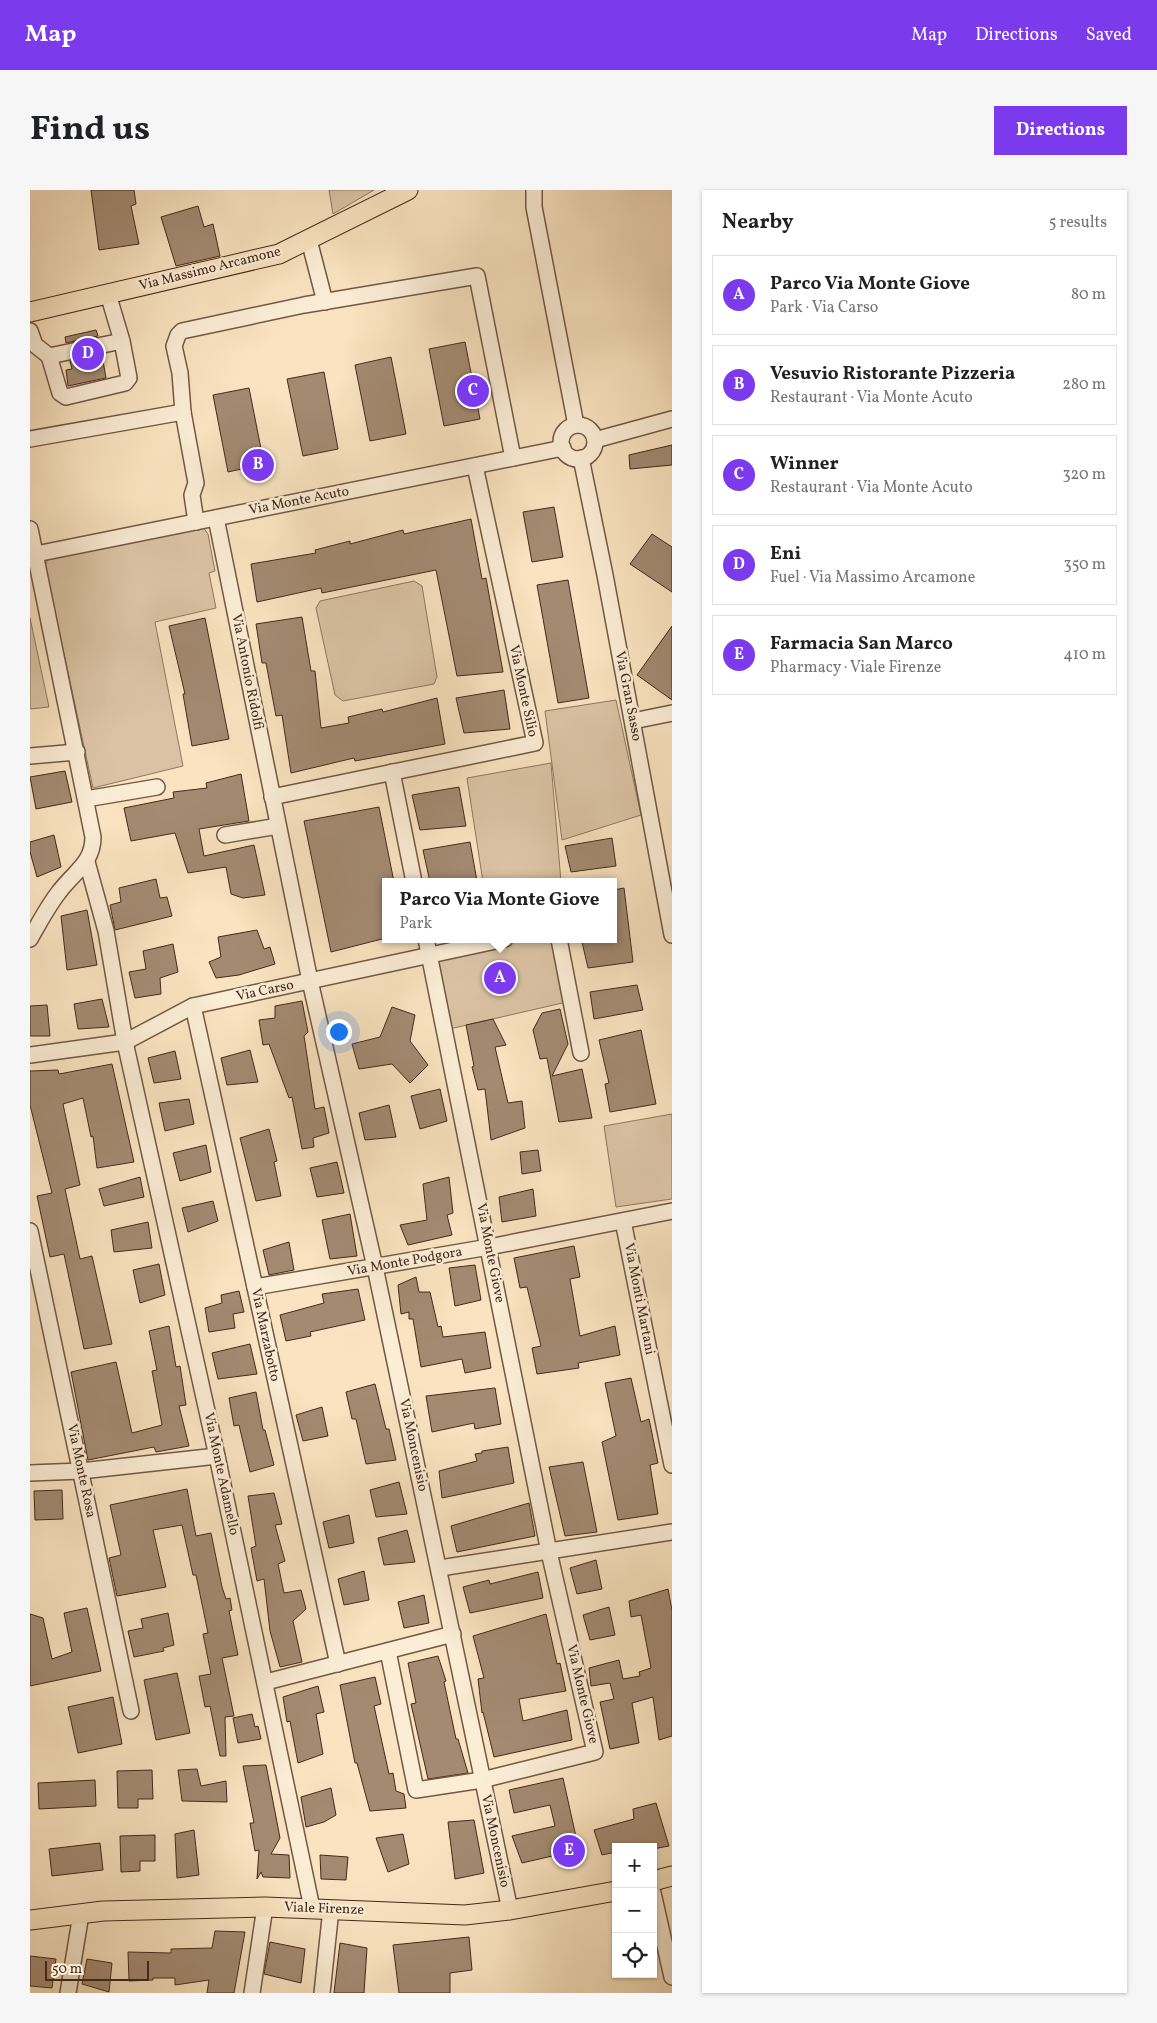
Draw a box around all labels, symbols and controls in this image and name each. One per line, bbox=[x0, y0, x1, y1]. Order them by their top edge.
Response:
text: Map bbox=[25, 18, 76, 52]
text: Map bbox=[911, 23, 947, 48]
text: Directions bbox=[975, 23, 1058, 48]
text: Saved bbox=[1086, 23, 1132, 48]
text: Find us bbox=[30, 106, 150, 154]
button: Directions bbox=[994, 106, 1127, 155]
text: Nearby bbox=[722, 208, 793, 237]
text: 5 results bbox=[1049, 212, 1107, 234]
street label: Via Massimo Arcamone bbox=[137, 242, 283, 296]
text: Parco Via Monte Giove bbox=[770, 271, 970, 297]
text: A bbox=[733, 284, 745, 306]
text: 80 m bbox=[1071, 284, 1106, 306]
text: Park · Via Carso bbox=[770, 297, 878, 319]
pin: D bbox=[72, 335, 104, 373]
text: Vesuvio Ristorante Pizzeria bbox=[770, 361, 1015, 387]
pin: C bbox=[457, 372, 489, 410]
text: B bbox=[734, 374, 744, 396]
text: 280 m bbox=[1062, 374, 1106, 396]
text: Restaurant · Via Monte Acuto bbox=[770, 387, 973, 409]
pin: B bbox=[242, 446, 274, 484]
text: Winner bbox=[770, 451, 839, 477]
text: C bbox=[734, 464, 744, 486]
text: 320 m bbox=[1062, 464, 1106, 486]
text: Restaurant · Via Monte Acuto bbox=[770, 477, 973, 499]
street label: Via Monte Acuto bbox=[247, 482, 351, 520]
text: Eni bbox=[770, 541, 801, 567]
text: D bbox=[733, 554, 745, 576]
text: 350 m bbox=[1063, 554, 1106, 576]
text: Fuel · Via Massimo Arcamone bbox=[770, 567, 975, 589]
street label: Via Antonio Ridolfi bbox=[226, 612, 268, 732]
text: Farmacia San Marco bbox=[770, 631, 953, 657]
street label: Via Monte Silio bbox=[504, 643, 542, 739]
text: E bbox=[734, 644, 744, 666]
text: 410 m bbox=[1063, 644, 1106, 666]
street label: Via Gran Sasso bbox=[610, 649, 646, 743]
text: Pharmacy · Viale Firenze bbox=[770, 657, 941, 679]
popup bbox=[382, 878, 617, 943]
text: Parco Via Monte Giove bbox=[399, 887, 600, 913]
text: Park bbox=[399, 913, 432, 935]
pin: A bbox=[484, 959, 516, 997]
street label: Via Carso bbox=[235, 976, 295, 1006]
your location bbox=[326, 1019, 352, 1045]
street label: Via Monte Giove bbox=[471, 1201, 509, 1305]
street label: Via Monti Martani bbox=[619, 1241, 659, 1357]
street label: Via Monte Podgora bbox=[346, 1243, 464, 1281]
street label: Via Marzabotto bbox=[246, 1287, 284, 1383]
street label: Via Moncenisio bbox=[394, 1397, 432, 1493]
street label: Via Monte Adamello bbox=[199, 1411, 243, 1537]
street label: Via Monte Rosa bbox=[62, 1422, 100, 1520]
street label: Via Monte Giove bbox=[561, 1643, 603, 1746]
street label: Via Moncenisio bbox=[476, 1793, 514, 1889]
pin: E bbox=[553, 1832, 585, 1870]
map controls bbox=[612, 1843, 657, 1978]
button: + bbox=[612, 1843, 657, 1888]
button: − bbox=[612, 1888, 657, 1933]
street label: Viale Firenze bbox=[284, 1898, 365, 1920]
button: locate bbox=[612, 1933, 657, 1978]
scale bar bbox=[45, 1958, 149, 1981]
text: 50 m bbox=[52, 1960, 82, 1979]

